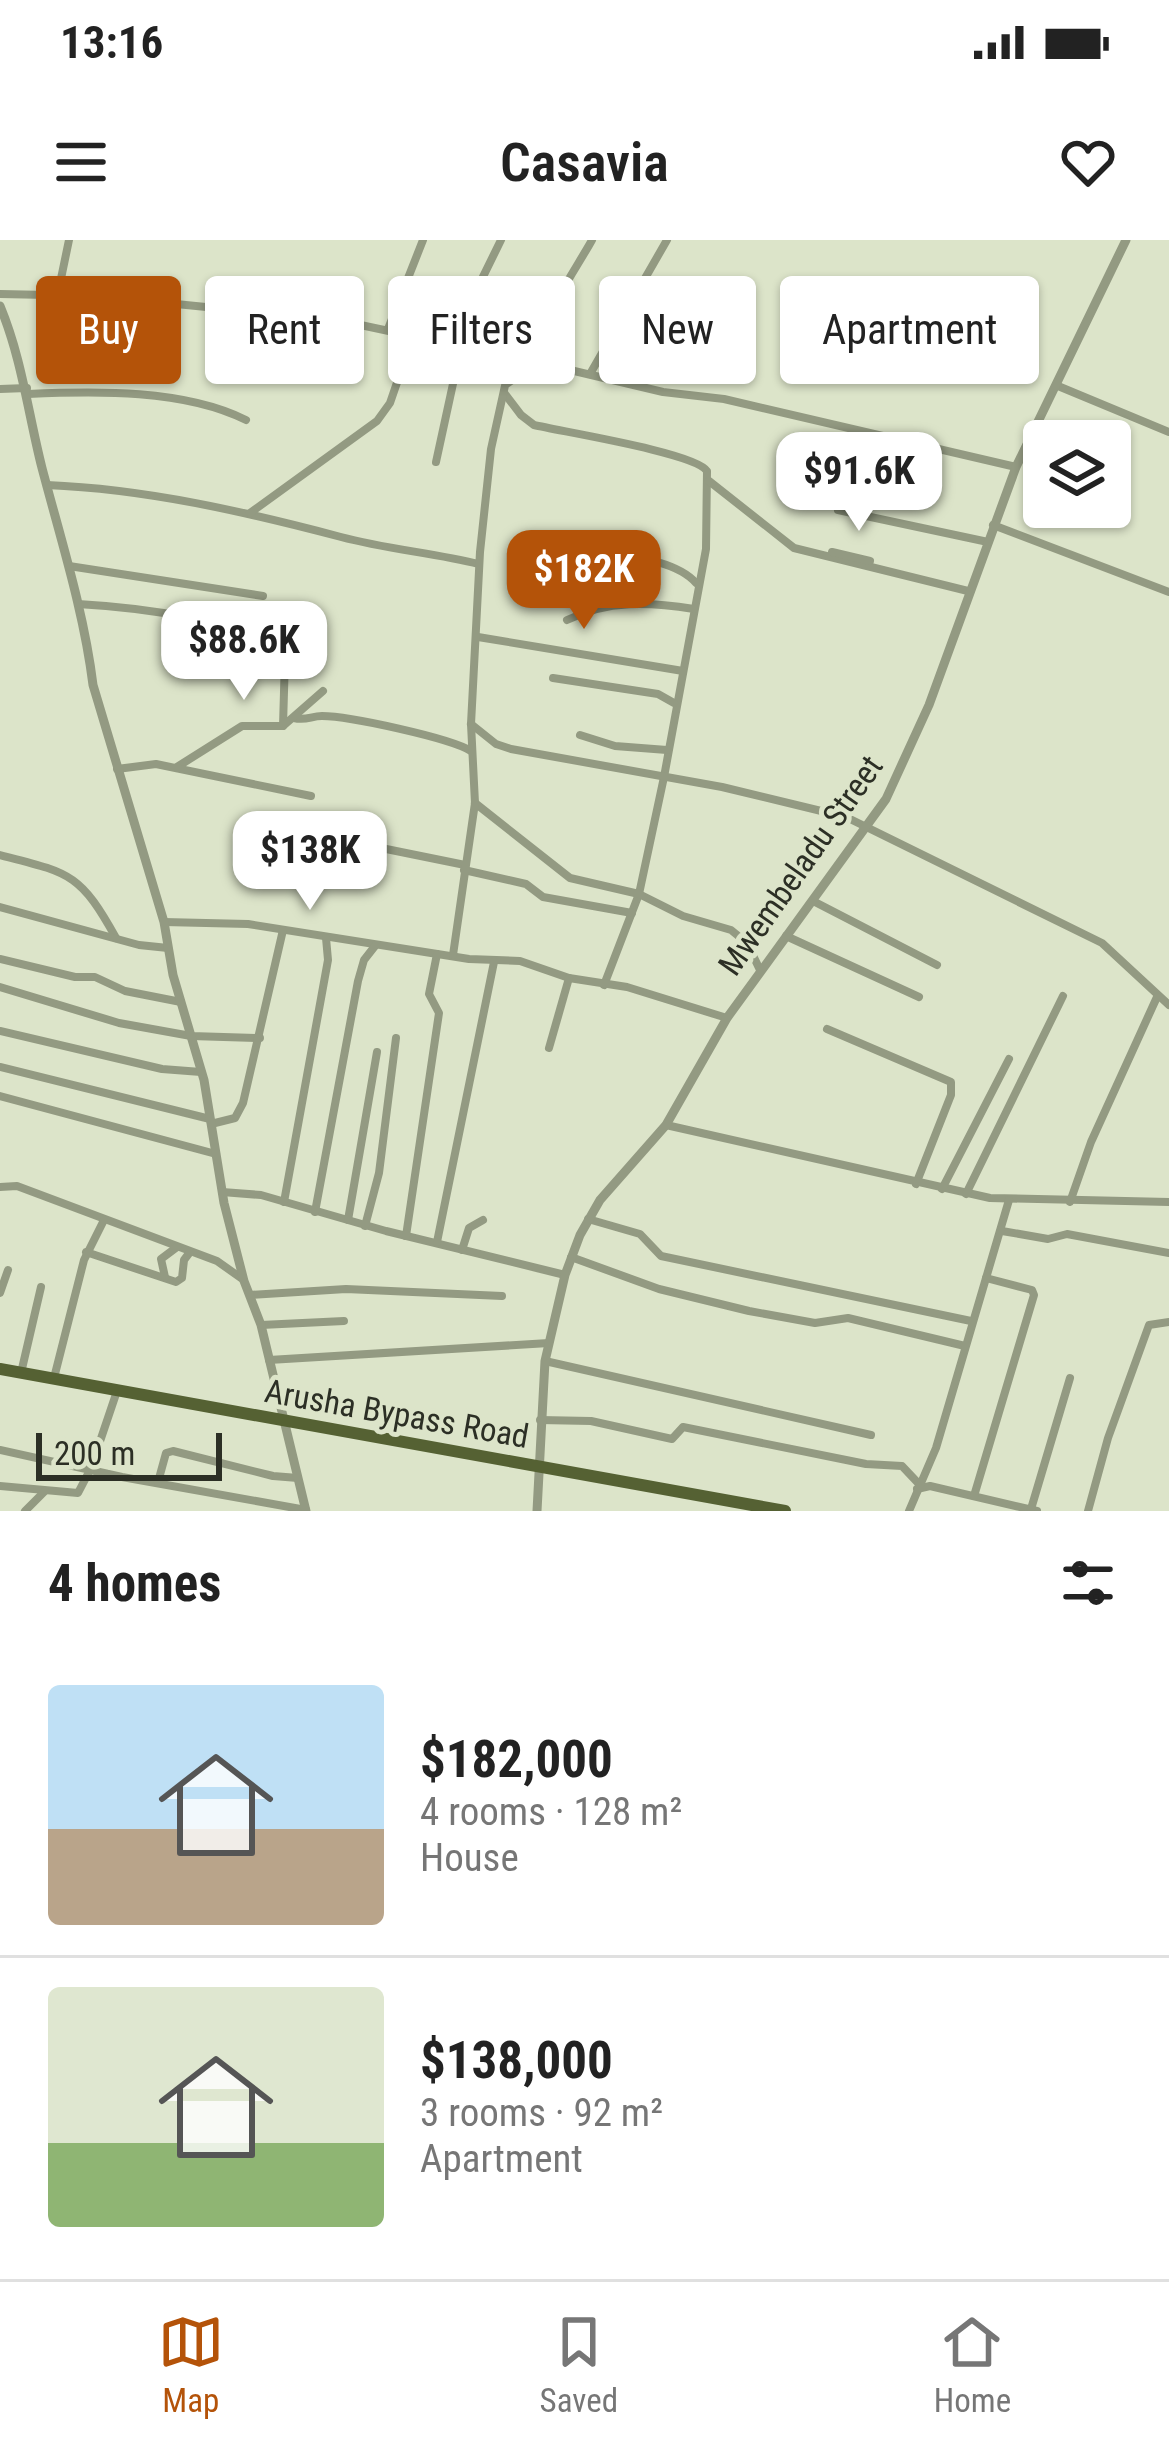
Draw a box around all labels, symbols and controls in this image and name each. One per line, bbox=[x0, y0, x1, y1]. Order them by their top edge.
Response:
text: 13:16 bbox=[60, 16, 163, 69]
icon: menu bbox=[48, 129, 114, 195]
icon: heart bbox=[1055, 129, 1121, 195]
text: Casavia bbox=[500, 131, 669, 194]
chip: Buy bbox=[36, 276, 181, 384]
chip: Rent bbox=[205, 276, 364, 384]
chip: Filters bbox=[388, 276, 575, 384]
chip: New bbox=[599, 276, 756, 384]
chip: Apartment bbox=[780, 276, 1039, 384]
map controls bbox=[1023, 420, 1131, 528]
button: layers bbox=[1023, 420, 1131, 528]
pin: $91.6K bbox=[761, 432, 957, 534]
text: $91.6K bbox=[803, 448, 915, 494]
pin: $182K bbox=[500, 530, 668, 632]
text: $182K bbox=[534, 546, 634, 592]
pin: $88.6K bbox=[146, 601, 342, 703]
text: $88.6K bbox=[188, 617, 300, 663]
street label: Mwembeladu Street bbox=[710, 748, 891, 983]
pin: $138K bbox=[226, 811, 394, 913]
text: $138K bbox=[260, 827, 360, 873]
street label: Arusha Bypass Road bbox=[262, 1371, 532, 1456]
scale bar bbox=[36, 1427, 222, 1480]
text: 200 m bbox=[54, 1434, 135, 1473]
icon: filters bbox=[1055, 1550, 1121, 1616]
text: 4 homes bbox=[48, 1554, 221, 1613]
text: $182,000 bbox=[420, 1730, 613, 1789]
icon: home bbox=[144, 1733, 288, 1877]
text: 4 rooms · 128 m² bbox=[420, 1789, 682, 1835]
text: House bbox=[420, 1835, 519, 1881]
text: $138,000 bbox=[420, 2031, 613, 2090]
icon: home bbox=[144, 2035, 288, 2179]
text: 3 rooms · 92 m² bbox=[420, 2090, 663, 2136]
text: Apartment bbox=[420, 2136, 583, 2182]
tab: Map bbox=[158, 2309, 224, 2420]
tab: Saved bbox=[540, 2309, 618, 2420]
tab: Home bbox=[934, 2309, 1011, 2420]

